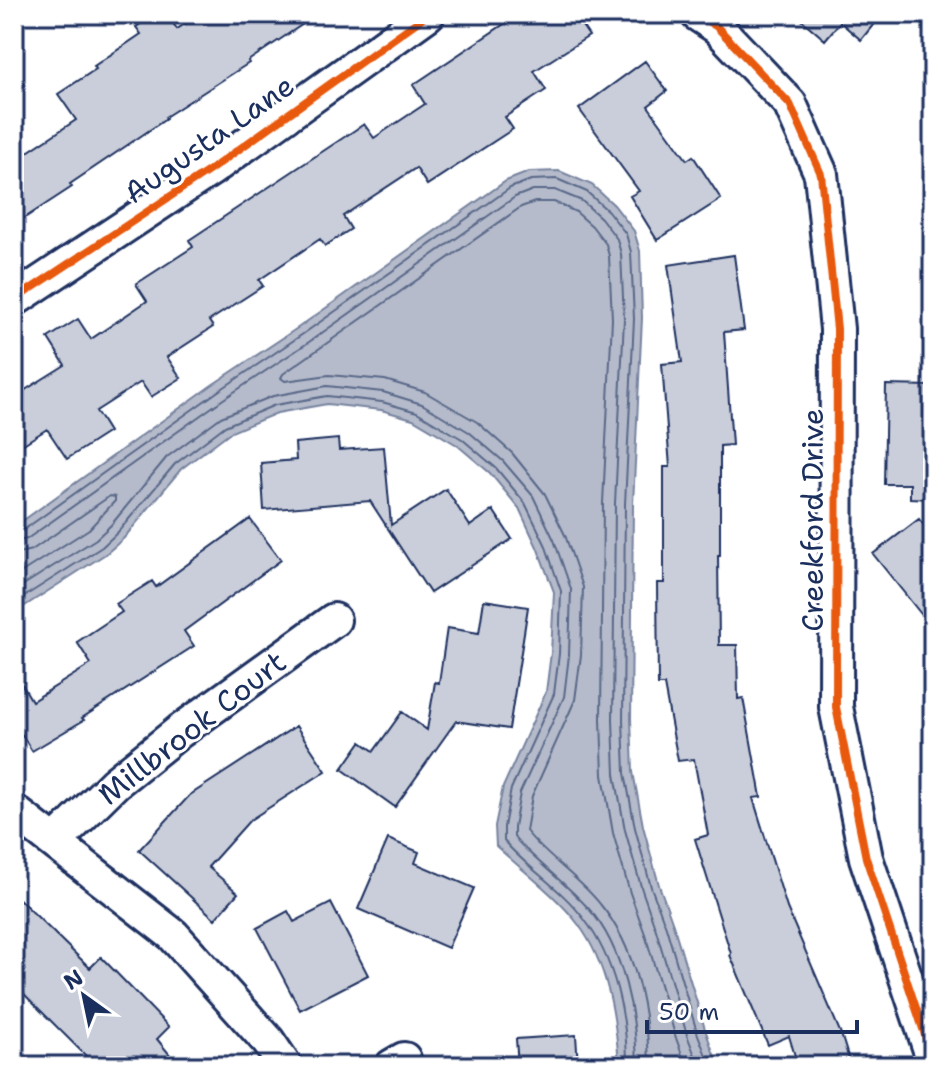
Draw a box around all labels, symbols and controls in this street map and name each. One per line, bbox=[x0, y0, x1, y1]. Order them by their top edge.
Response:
street label: Augusta Lane bbox=[115, 65, 303, 213]
street label: Creekford Drive bbox=[792, 408, 833, 632]
street label: Millbrook Court bbox=[89, 642, 295, 814]
north arrow bbox=[44, 956, 124, 1036]
text: N bbox=[58, 963, 89, 997]
scale bar bbox=[647, 984, 857, 1034]
text: 50 m bbox=[659, 996, 719, 1028]

